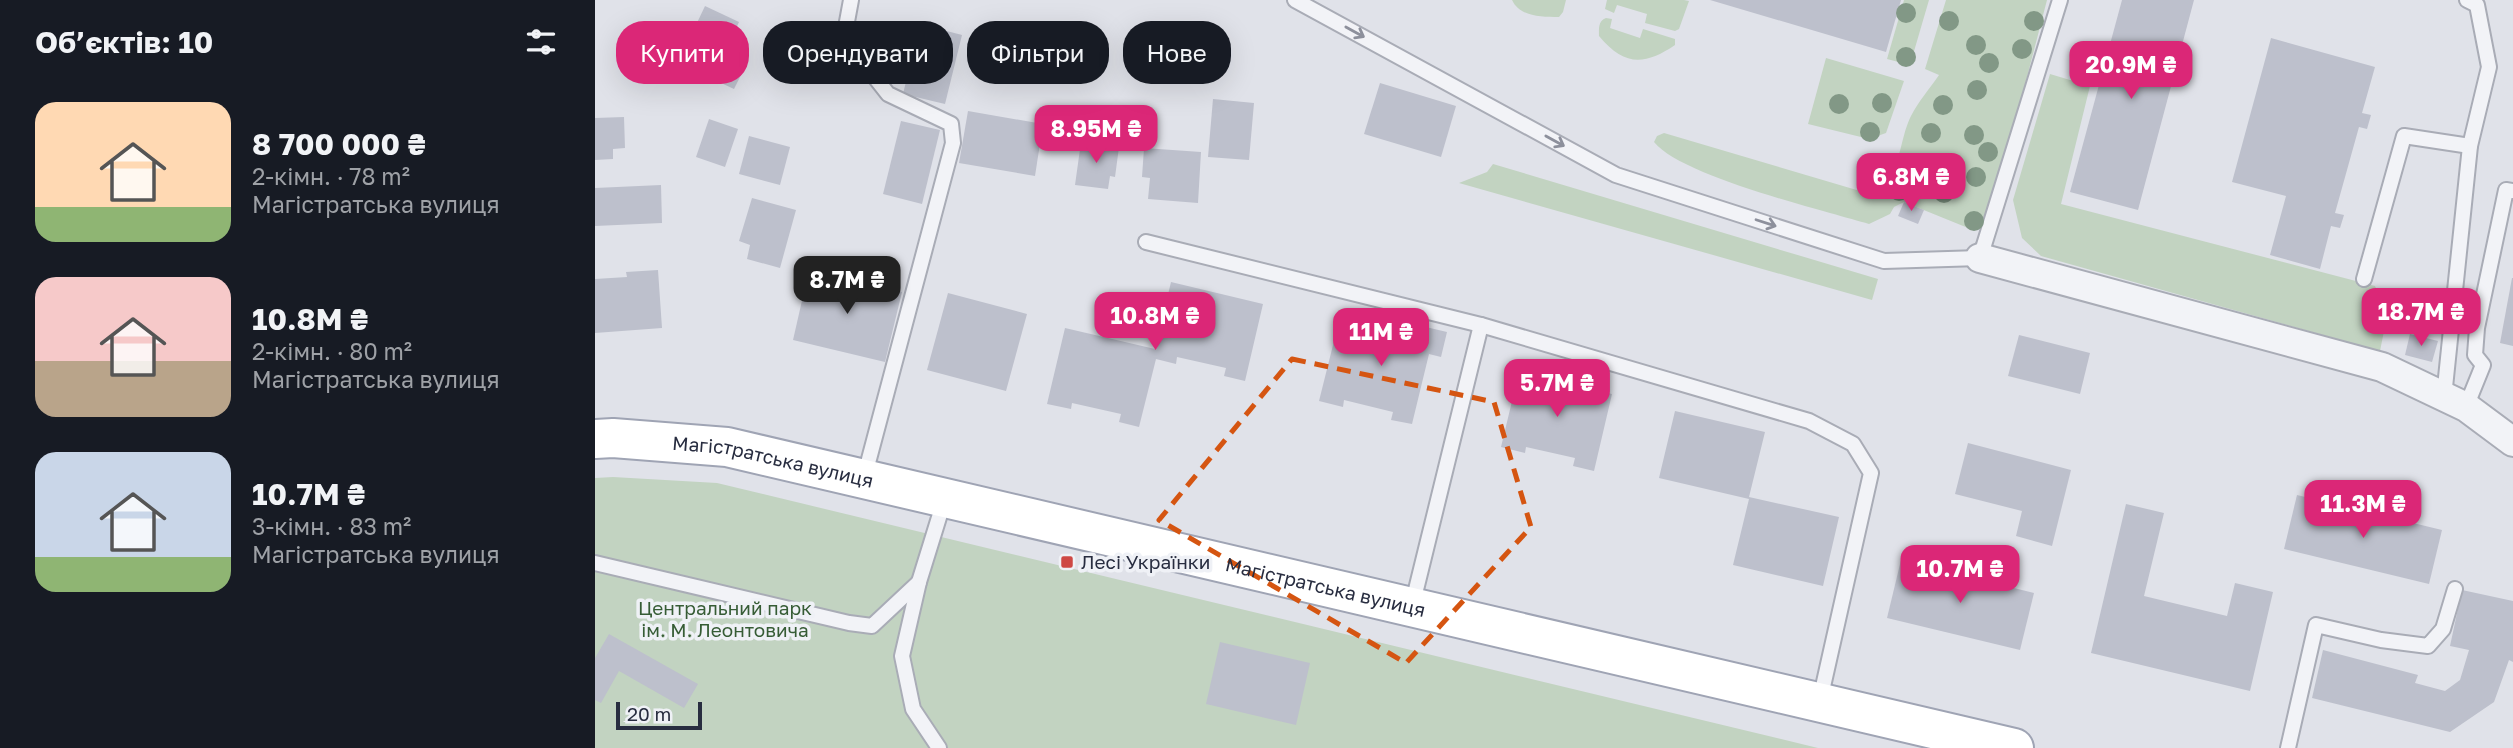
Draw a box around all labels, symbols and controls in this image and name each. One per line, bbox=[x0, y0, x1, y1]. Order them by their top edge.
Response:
chip: Купити bbox=[616, 21, 749, 84]
chip: Орендувати bbox=[763, 21, 953, 84]
chip: Фільтри bbox=[967, 21, 1109, 84]
chip: Нове bbox=[1123, 21, 1231, 84]
icon: filters bbox=[522, 23, 560, 61]
text: Об’єктів: 10 bbox=[35, 24, 213, 60]
one-way arrow bbox=[1344, 26, 1365, 39]
pin: 20.9M ₴ bbox=[2066, 42, 2196, 101]
text: 20.9M ₴ bbox=[2085, 50, 2177, 78]
pin: 8.95M ₴ bbox=[1031, 106, 1161, 165]
text: 8.95M ₴ bbox=[1051, 114, 1141, 142]
text: 8 700 000 ₴ bbox=[252, 126, 426, 162]
icon: home bbox=[91, 130, 175, 214]
one-way arrow bbox=[1544, 134, 1564, 148]
pin: 6.8M ₴ bbox=[1854, 154, 1968, 213]
text: 2-кімн. · 78 m² bbox=[252, 162, 410, 190]
text: 6.8M ₴ bbox=[1873, 162, 1949, 190]
text: Магістратська вулиця bbox=[252, 190, 500, 218]
one-way arrow bbox=[1755, 217, 1777, 230]
pin: 8.7M ₴ bbox=[790, 256, 904, 316]
text: 8.7M ₴ bbox=[810, 265, 884, 293]
pin: 18.7M ₴ bbox=[2356, 288, 2486, 348]
pin: 10.8M ₴ bbox=[1090, 292, 1220, 352]
text: 18.7M ₴ bbox=[2378, 297, 2464, 325]
text: 10.8M ₴ bbox=[252, 301, 368, 337]
text: 10.8M ₴ bbox=[1110, 301, 1200, 329]
icon: home bbox=[91, 305, 175, 389]
pin: 11M ₴ bbox=[1332, 308, 1430, 368]
text: 11M ₴ bbox=[1349, 317, 1413, 345]
text: 2-кімн. · 80 m² bbox=[252, 337, 412, 365]
pin: 5.7M ₴ bbox=[1500, 360, 1614, 419]
text: Магістратська вулиця bbox=[252, 365, 500, 393]
text: 5.7M ₴ bbox=[1520, 368, 1594, 396]
street label: Магістратська вулиця bbox=[672, 431, 876, 492]
text: 10.7M ₴ bbox=[252, 476, 365, 512]
icon: home bbox=[91, 480, 175, 564]
pin: 11.3M ₴ bbox=[2298, 480, 2428, 540]
text: 11.3M ₴ bbox=[2320, 489, 2406, 517]
text: 3-кімн. · 83 m² bbox=[252, 512, 411, 540]
text: Магістратська вулиця bbox=[252, 540, 500, 568]
pin: 10.7M ₴ bbox=[1895, 546, 2025, 605]
place label: Лесі Українки bbox=[1081, 550, 1210, 573]
street label: Магістратська вулиця bbox=[1223, 552, 1428, 621]
marker: Лесі Українки bbox=[1059, 554, 1075, 570]
text: 10.7M ₴ bbox=[1917, 554, 2003, 582]
park label: Центральний парк ім. М. Леонтовича bbox=[638, 596, 812, 641]
scale bar bbox=[616, 699, 702, 731]
text: 20 m bbox=[627, 702, 671, 725]

